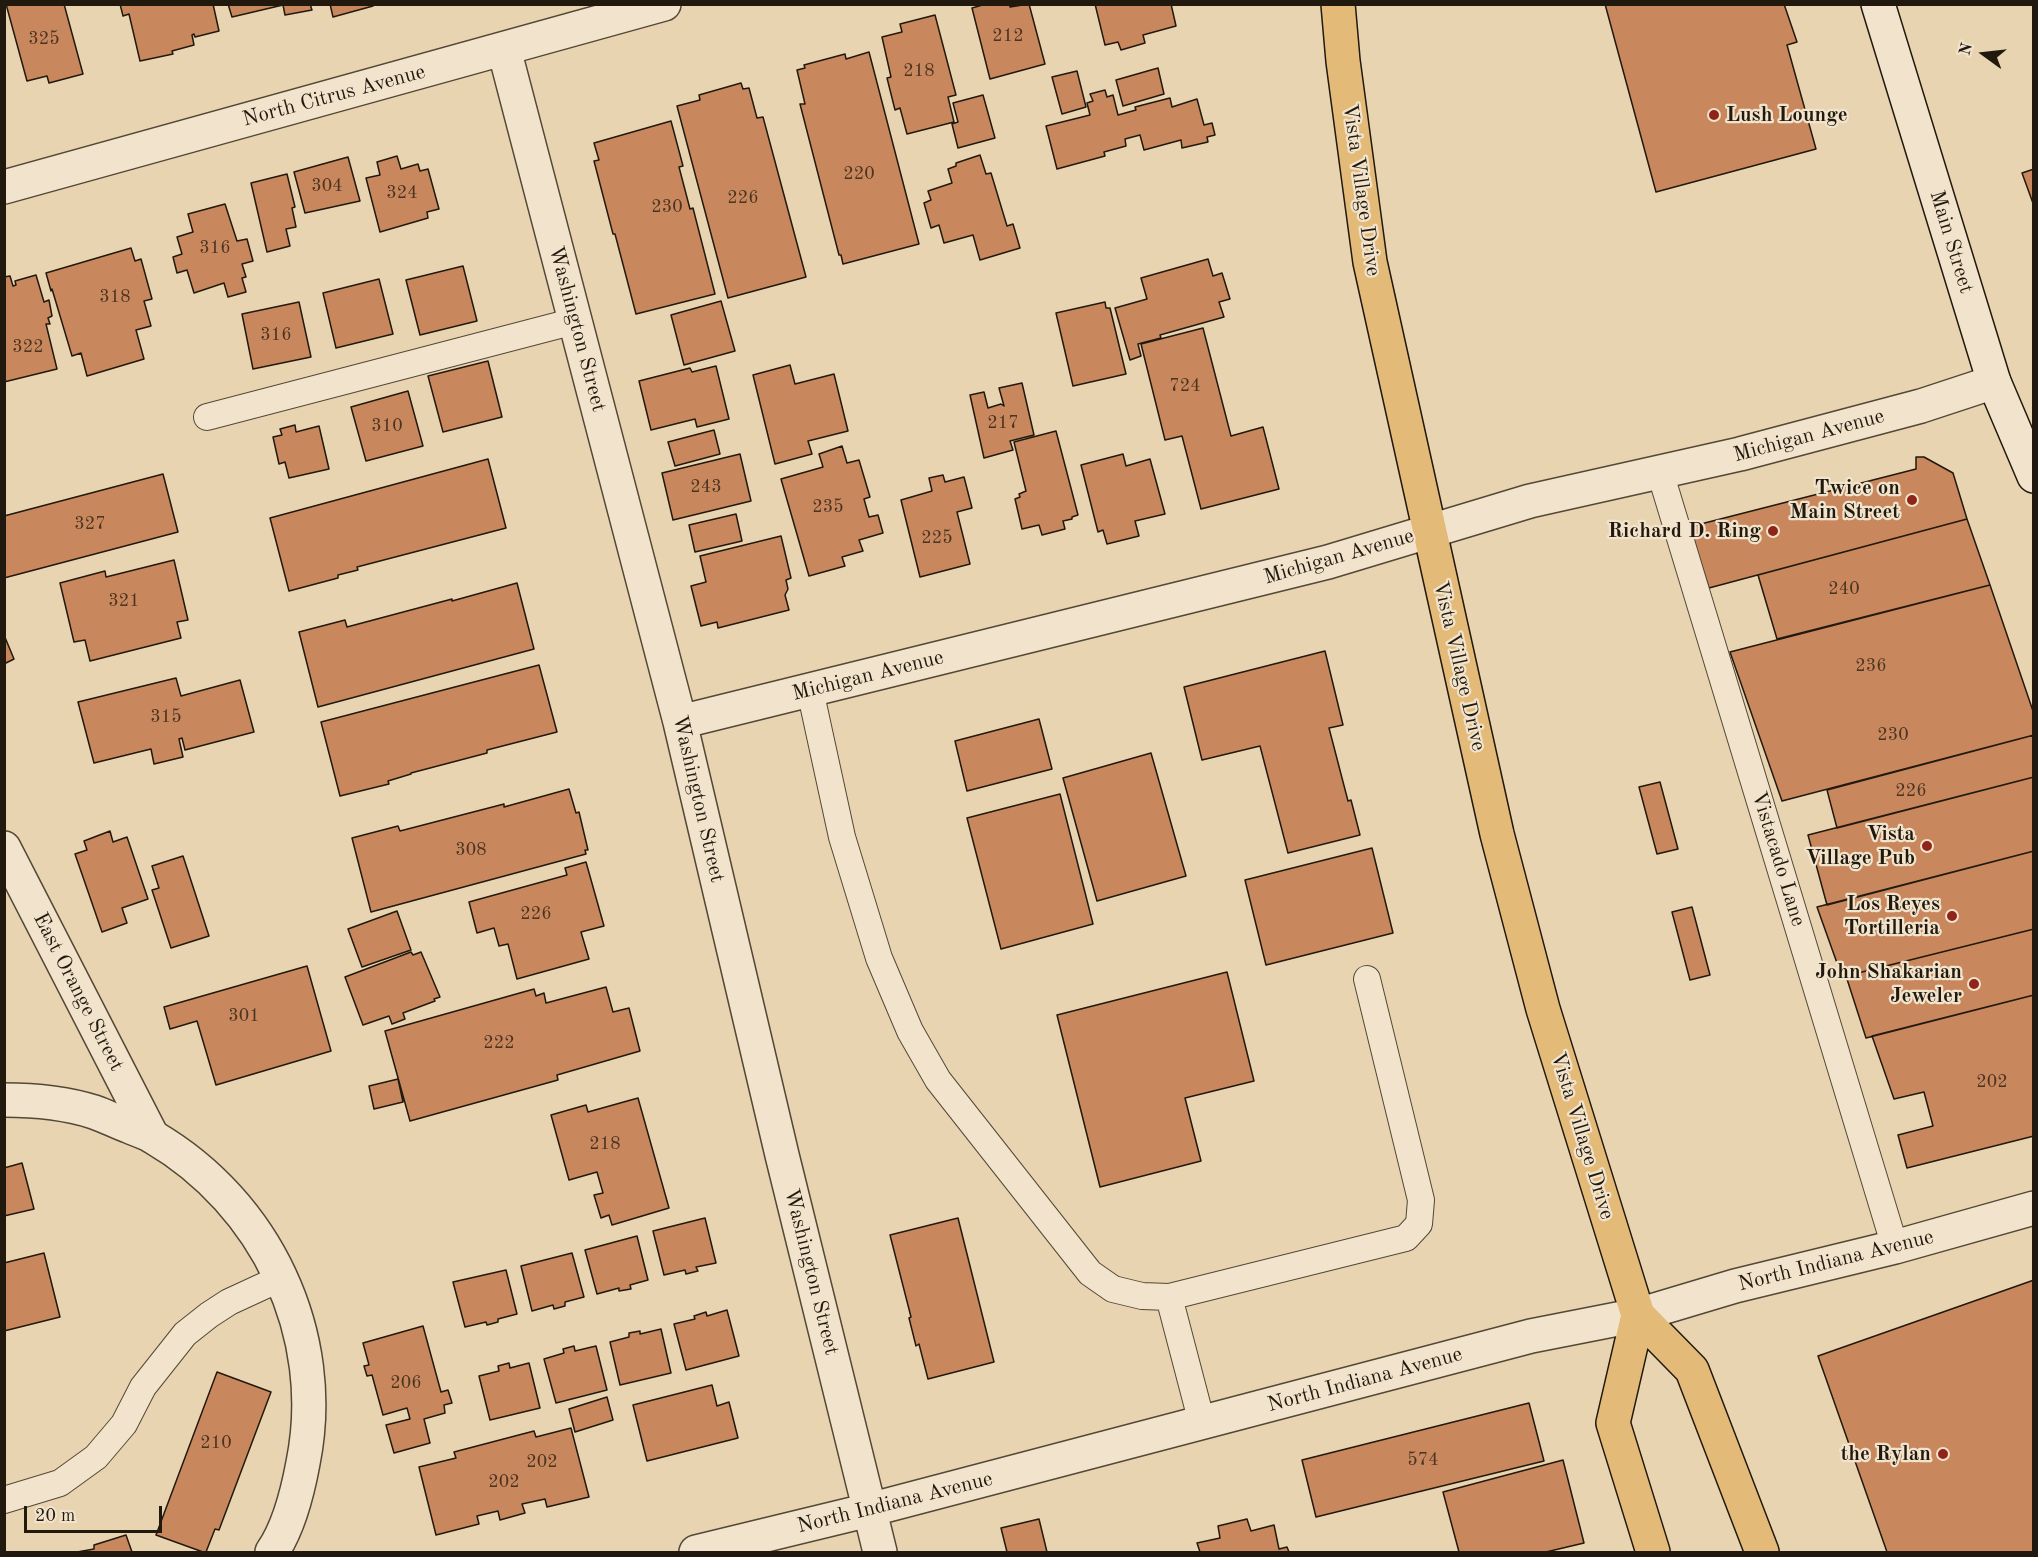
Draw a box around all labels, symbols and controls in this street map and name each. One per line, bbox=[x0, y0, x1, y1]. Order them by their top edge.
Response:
north arrow bbox=[1954, 24, 2014, 84]
house number: 212 bbox=[992, 25, 1024, 47]
house number: 325 bbox=[28, 28, 60, 50]
text: N bbox=[1957, 41, 1976, 57]
street label: North Citrus Avenue bbox=[240, 59, 428, 133]
house number: 218 bbox=[903, 60, 935, 82]
street label: Vista Village Drive bbox=[1336, 102, 1386, 278]
place label: Lush Lounge bbox=[1726, 102, 1848, 128]
marker: Lush Lounge bbox=[1707, 108, 1721, 122]
house number: 220 bbox=[843, 163, 875, 185]
house number: 304 bbox=[311, 175, 343, 197]
house number: 324 bbox=[386, 182, 418, 204]
house number: 226 bbox=[727, 187, 759, 209]
street label: Main Street bbox=[1923, 187, 1979, 297]
house number: 230 bbox=[651, 196, 683, 218]
house number: 316 bbox=[199, 237, 231, 259]
street label: Washington Street bbox=[543, 243, 611, 415]
house number: 318 bbox=[99, 286, 131, 308]
house number: 316 bbox=[260, 324, 292, 346]
house number: 322 bbox=[12, 336, 44, 358]
house number: 724 bbox=[1169, 375, 1201, 397]
street label: Michigan Avenue bbox=[1731, 404, 1887, 468]
house number: 217 bbox=[987, 412, 1019, 434]
house number: 310 bbox=[371, 415, 403, 437]
place label: Twice on Main Street bbox=[1790, 475, 1900, 525]
house number: 243 bbox=[690, 476, 722, 498]
marker: Twice on Main Street bbox=[1905, 493, 1919, 507]
house number: 235 bbox=[812, 496, 844, 518]
house number: 327 bbox=[74, 513, 106, 535]
place label: Richard D. Ring bbox=[1608, 518, 1761, 544]
street label: Michigan Avenue bbox=[1261, 524, 1417, 590]
marker: Richard D. Ring bbox=[1766, 524, 1780, 538]
house number: 225 bbox=[921, 527, 953, 549]
house number: 240 bbox=[1828, 578, 1860, 600]
street label: Vista Village Drive bbox=[1427, 579, 1491, 753]
house number: 321 bbox=[108, 590, 140, 612]
street label: Michigan Avenue bbox=[790, 645, 946, 707]
house number: 236 bbox=[1855, 655, 1887, 677]
house number: 315 bbox=[150, 706, 182, 728]
street label: Washington Street bbox=[667, 713, 729, 885]
house number: 230 bbox=[1877, 724, 1909, 746]
house number: 226 bbox=[1895, 780, 1927, 802]
street label: Vistacado Lane bbox=[1745, 788, 1811, 930]
place label: Vista Village Pub bbox=[1806, 821, 1915, 871]
house number: 308 bbox=[455, 839, 487, 861]
marker: Vista Village Pub bbox=[1920, 839, 1934, 853]
place label: Los Reyes Tortilleria bbox=[1844, 891, 1940, 941]
house number: 226 bbox=[520, 903, 552, 925]
street label: East Orange Street bbox=[27, 908, 129, 1076]
marker: Los Reyes Tortilleria bbox=[1945, 909, 1959, 923]
place label: John Shakarian Jeweler bbox=[1815, 959, 1962, 1009]
marker: John Shakarian Jeweler bbox=[1967, 977, 1981, 991]
house number: 301 bbox=[228, 1005, 260, 1027]
house number: 222 bbox=[483, 1032, 515, 1054]
street label: Vista Village Drive bbox=[1545, 1049, 1619, 1223]
house number: 202 bbox=[1976, 1071, 2008, 1093]
house number: 218 bbox=[589, 1133, 621, 1155]
street label: Washington Street bbox=[778, 1186, 844, 1358]
street label: North Indiana Avenue bbox=[1736, 1224, 1936, 1298]
street label: North Indiana Avenue bbox=[1265, 1342, 1465, 1418]
house number: 206 bbox=[390, 1372, 422, 1394]
house number: 210 bbox=[200, 1432, 232, 1454]
place label: the Rylan bbox=[1841, 1441, 1931, 1467]
marker: the Rylan bbox=[1936, 1447, 1950, 1461]
house number: 574 bbox=[1407, 1449, 1439, 1471]
house number: 202 bbox=[526, 1451, 558, 1473]
street label: North Indiana Avenue bbox=[795, 1466, 995, 1540]
house number: 202 bbox=[488, 1471, 520, 1493]
scale bar bbox=[27, 1494, 165, 1532]
text: 20 m bbox=[35, 1507, 75, 1525]

